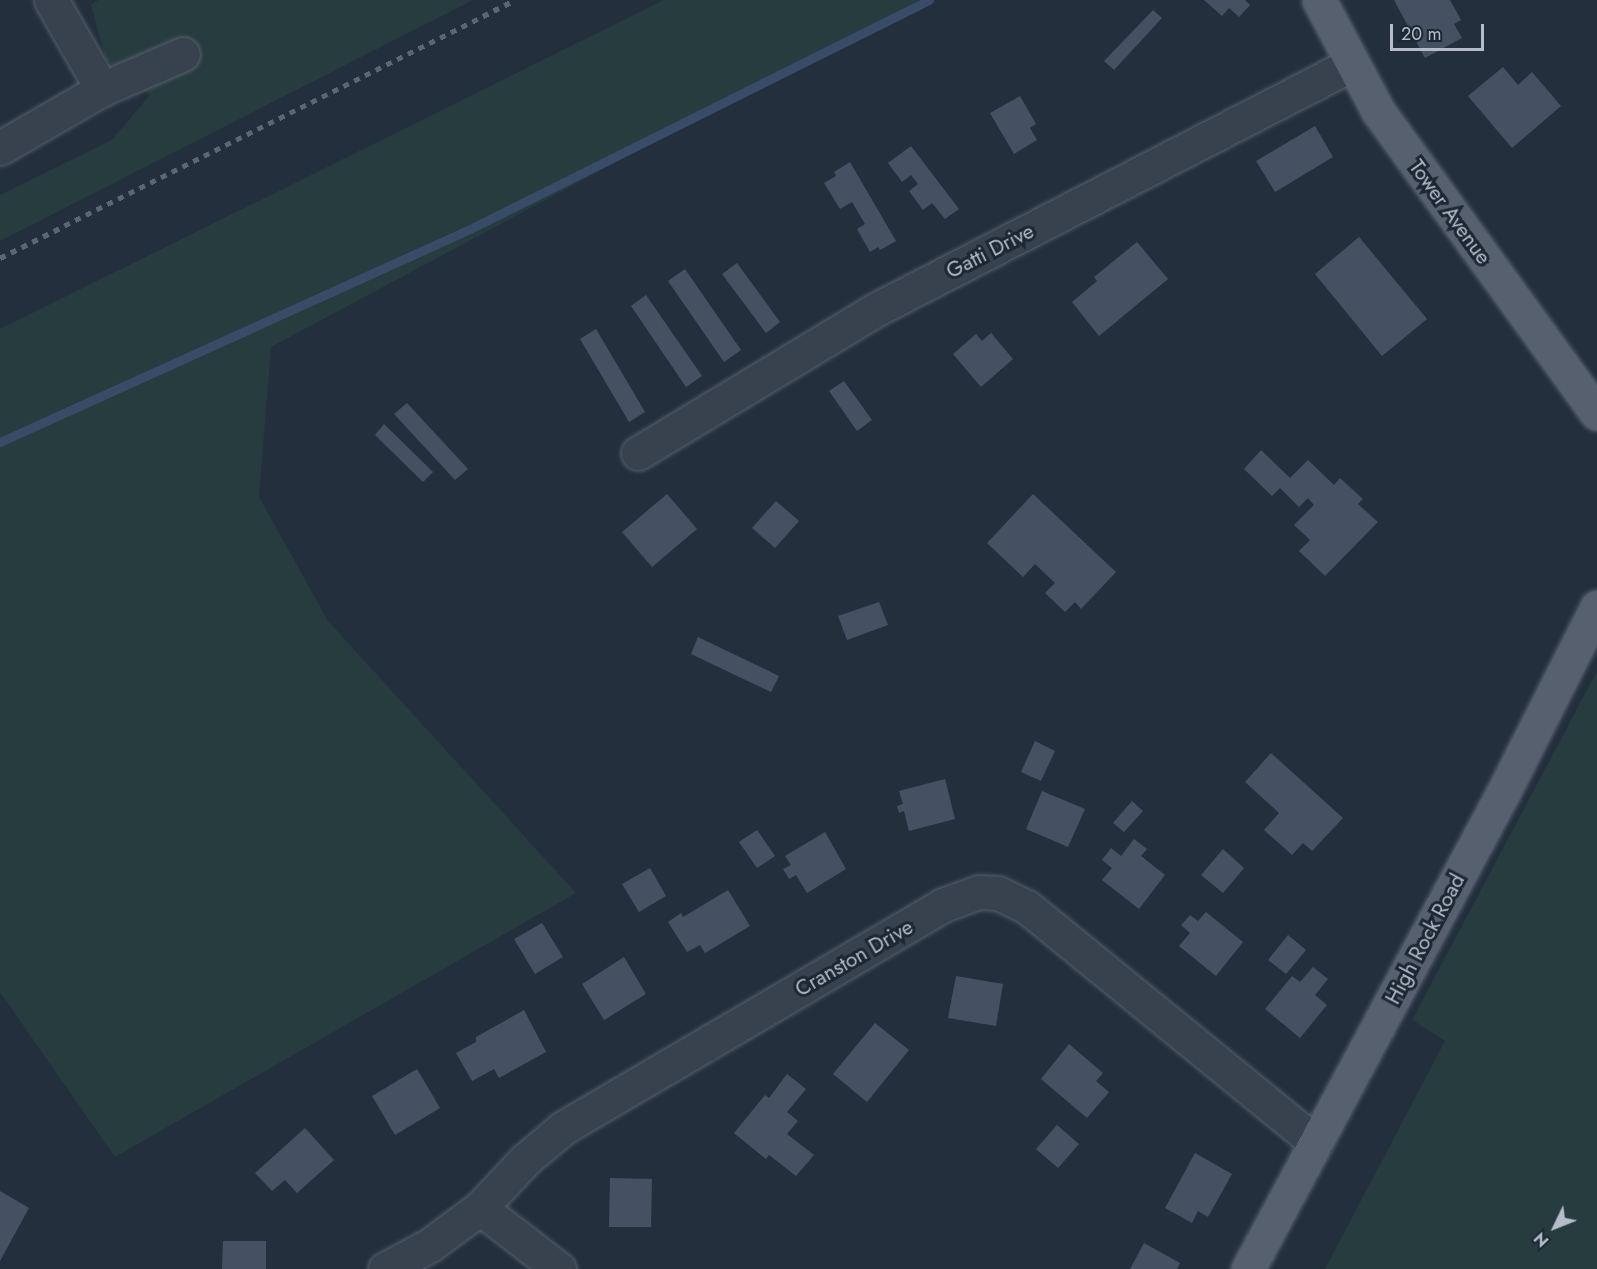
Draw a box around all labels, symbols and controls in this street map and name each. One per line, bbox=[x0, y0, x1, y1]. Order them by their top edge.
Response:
scale bar bbox=[1393, 12, 1488, 50]
text: 20 m bbox=[1401, 21, 1441, 47]
street label: Tower Avenue bbox=[1404, 155, 1496, 269]
street label: Gatti Drive bbox=[942, 218, 1038, 284]
street label: High Rock Road bbox=[1380, 870, 1470, 1008]
street label: Cranston Drive bbox=[791, 914, 917, 1002]
north arrow bbox=[1525, 1197, 1585, 1257]
text: N bbox=[1529, 1227, 1554, 1252]

